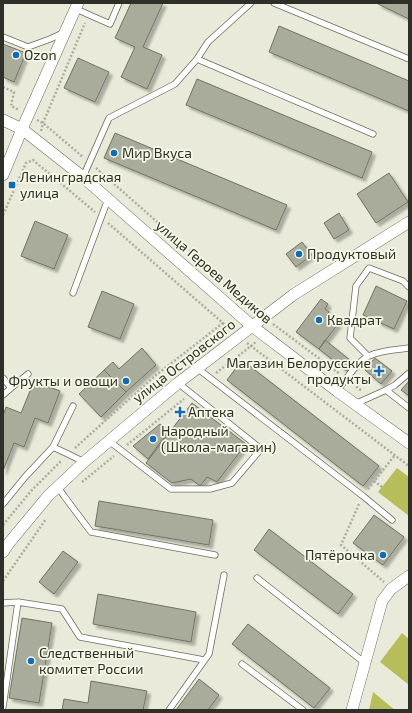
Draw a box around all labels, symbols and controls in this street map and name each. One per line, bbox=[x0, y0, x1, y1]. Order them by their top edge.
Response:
place label: Ozon bbox=[24, 46, 57, 63]
marker: Ozon bbox=[11, 50, 21, 60]
place label: Мир Вкуса bbox=[122, 144, 192, 161]
marker: Мир Вкуса bbox=[109, 148, 119, 158]
place label: Ленинградская улица bbox=[20, 168, 121, 201]
marker: Ленинградская улица bbox=[7, 180, 17, 190]
street label: улица Героев Медиков bbox=[153, 216, 276, 327]
place label: Продуктовый bbox=[307, 245, 396, 262]
marker: Продуктовый bbox=[294, 249, 304, 259]
place label: Квадрат bbox=[327, 311, 382, 328]
street label: улица Островского bbox=[129, 315, 239, 406]
marker: Квадрат bbox=[314, 315, 324, 325]
place label: Магазин Белорусские продукты bbox=[226, 354, 371, 387]
marker: Магазин Белорусские продукты bbox=[374, 366, 384, 376]
place label: Фрукты и овощи bbox=[8, 372, 118, 389]
marker: Фрукты и овощи bbox=[121, 376, 131, 386]
place label: Аптека bbox=[188, 403, 234, 420]
marker: Аптека bbox=[175, 407, 185, 417]
place label: Народный (Школа-магазин) bbox=[161, 422, 276, 455]
marker: Народный (Школа-магазин) bbox=[148, 434, 158, 444]
place label: Пятёрочка bbox=[305, 546, 375, 563]
marker: Пятёрочка bbox=[378, 550, 388, 560]
place label: Следственный комитет России bbox=[39, 644, 143, 677]
marker: Следственный комитет России bbox=[26, 656, 36, 666]

